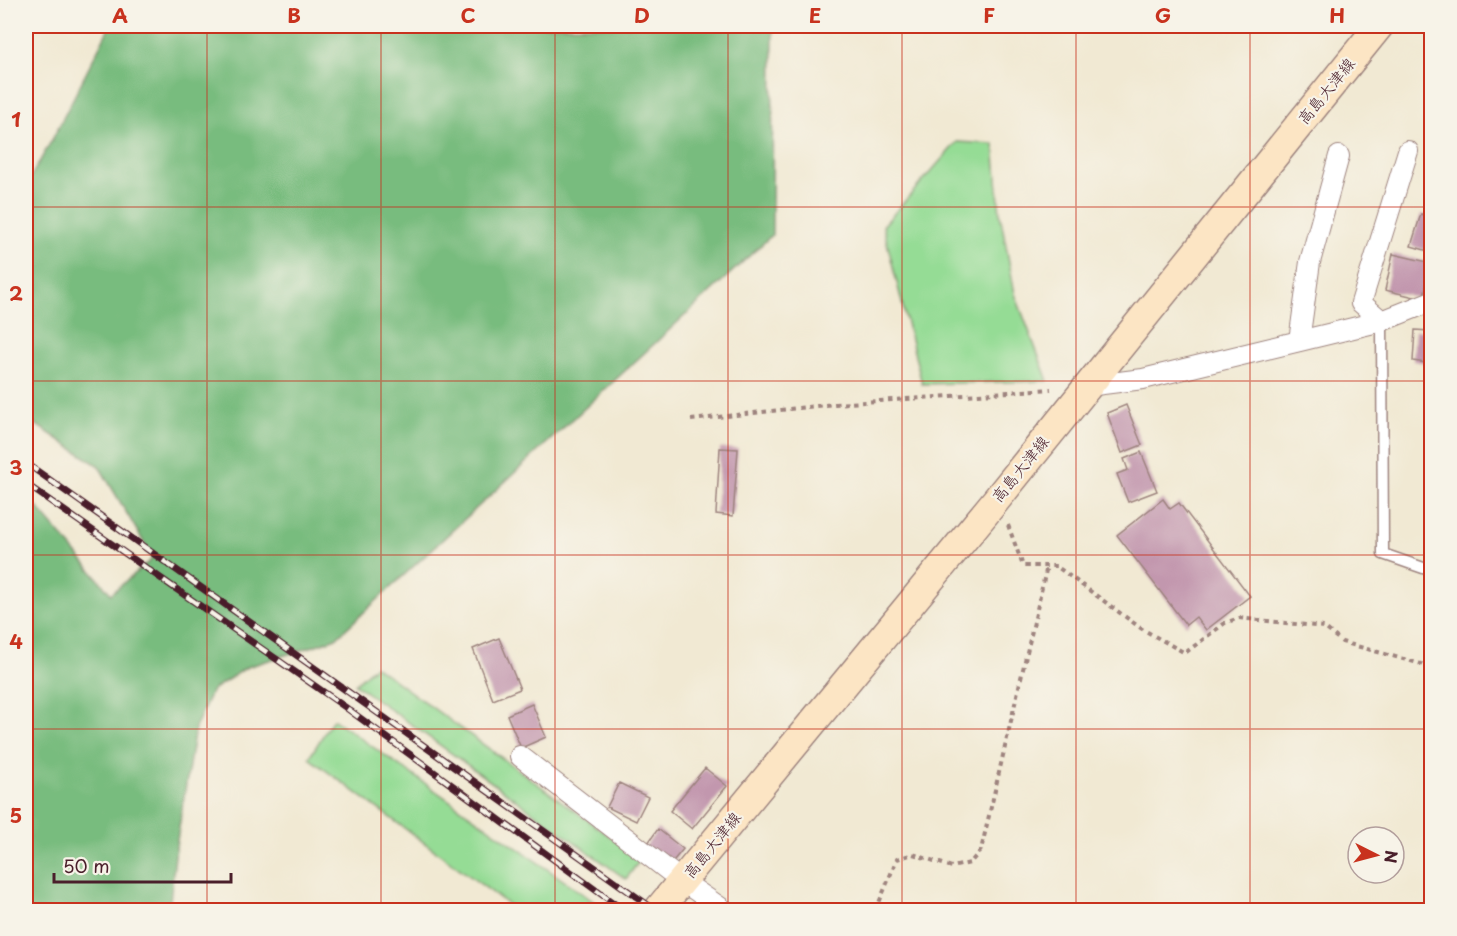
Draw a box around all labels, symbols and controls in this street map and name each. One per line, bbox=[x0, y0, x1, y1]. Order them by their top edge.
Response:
text: A bbox=[112, 0, 128, 30]
text: B bbox=[287, 0, 301, 30]
text: C bbox=[460, 0, 476, 30]
text: D bbox=[634, 0, 650, 30]
text: E bbox=[809, 0, 821, 30]
text: F bbox=[983, 0, 995, 30]
text: G bbox=[1155, 0, 1171, 30]
text: H bbox=[1329, 0, 1345, 30]
street label: 高島大津線 bbox=[1291, 52, 1360, 129]
text: 1 bbox=[11, 104, 21, 134]
text: 2 bbox=[9, 278, 23, 308]
street label: 高島大津線 bbox=[985, 430, 1054, 507]
text: 3 bbox=[9, 452, 23, 482]
text: 4 bbox=[9, 626, 23, 656]
text: 5 bbox=[10, 800, 22, 830]
street label: 高島大津線 bbox=[677, 806, 746, 883]
north arrow bbox=[1346, 825, 1406, 885]
scale bar bbox=[54, 846, 231, 884]
text: N bbox=[1379, 849, 1405, 864]
text: 50 m bbox=[63, 852, 110, 879]

